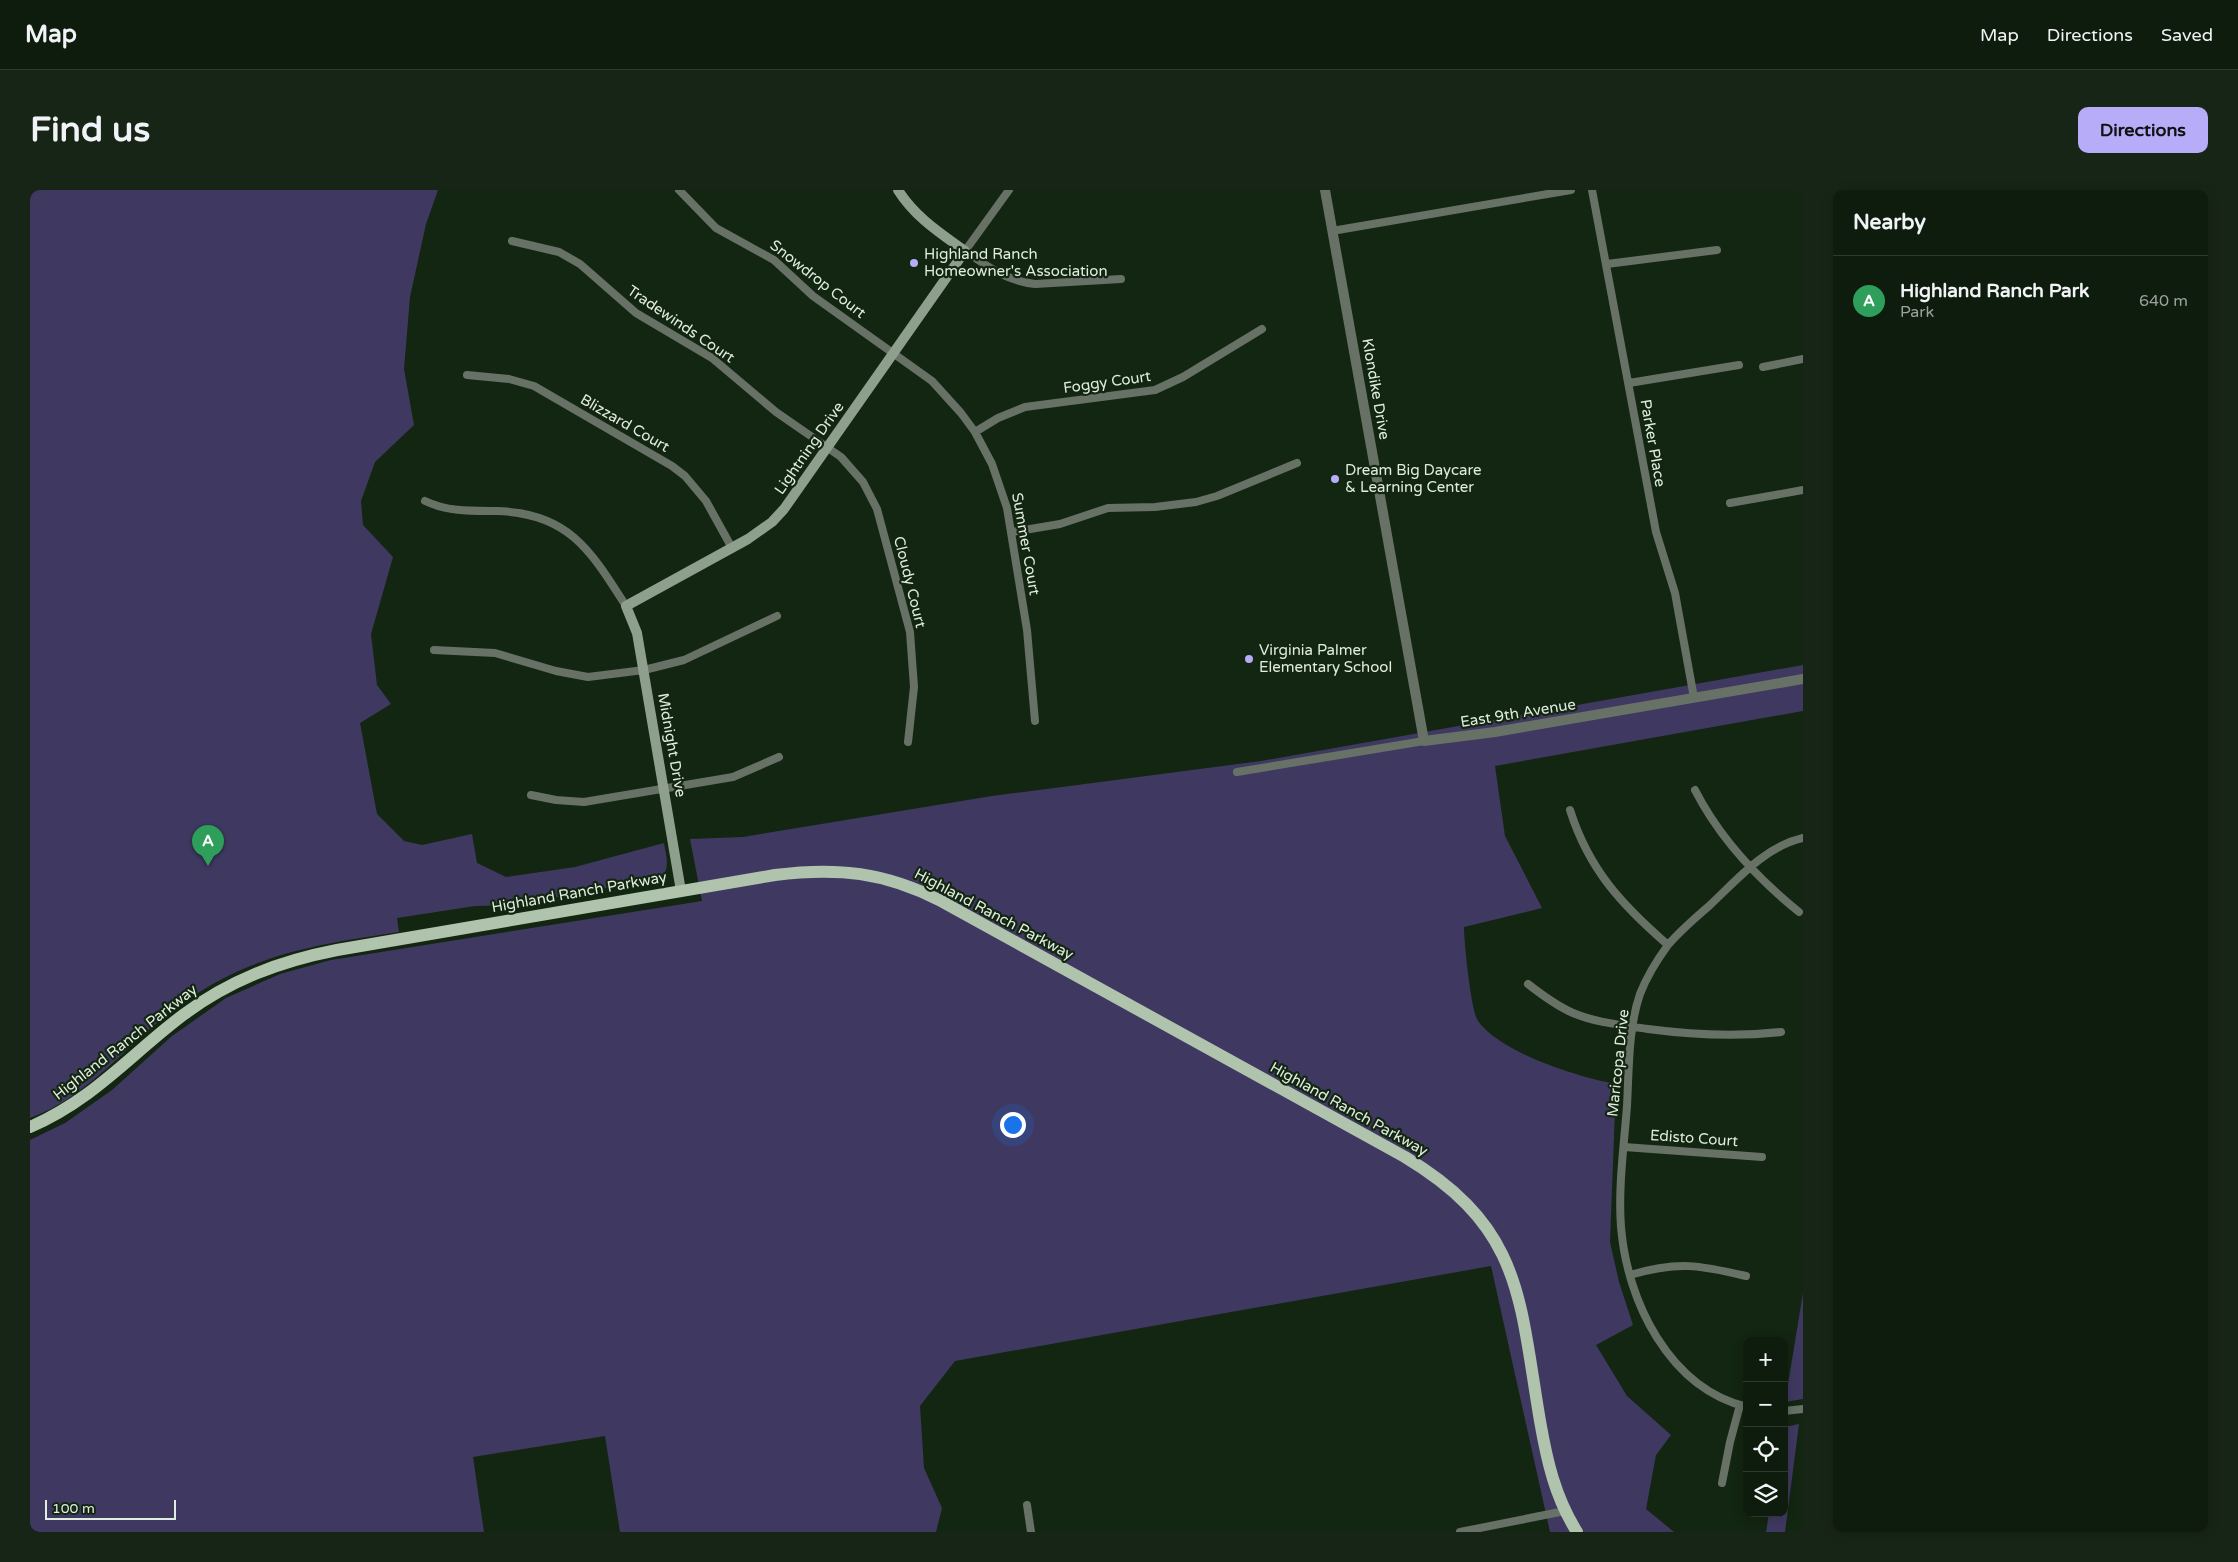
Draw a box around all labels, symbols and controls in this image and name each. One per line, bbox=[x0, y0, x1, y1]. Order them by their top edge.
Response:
text: Map bbox=[25, 20, 77, 49]
text: Map bbox=[1980, 24, 2019, 46]
text: Directions bbox=[2047, 24, 2133, 46]
text: Saved bbox=[2161, 24, 2213, 46]
button: Directions bbox=[2078, 107, 2208, 153]
text: Find us bbox=[30, 109, 150, 151]
text: Nearby bbox=[1853, 210, 1926, 235]
street label: Snowdrop Court bbox=[767, 236, 870, 322]
place label: Highland Ranch Homeowner's Association bbox=[924, 245, 1108, 280]
marker: Highland Ranch Homeowner's Association bbox=[908, 257, 920, 269]
text: Highland Ranch Park bbox=[1900, 280, 2089, 302]
street label: Tradewinds Court bbox=[624, 281, 738, 367]
text: A bbox=[1863, 291, 1875, 311]
text: 640 m bbox=[2139, 291, 2188, 311]
text: Park bbox=[1900, 302, 1934, 322]
street label: Klondike Drive bbox=[1358, 337, 1394, 441]
street label: Foggy Court bbox=[1062, 367, 1152, 397]
street label: Blizzard Court bbox=[577, 390, 673, 456]
street label: Lightning Drive bbox=[770, 398, 848, 498]
street label: Parker Place bbox=[1636, 398, 1670, 488]
place label: Dream Big Daycare & Learning Center bbox=[1345, 461, 1481, 496]
marker: Dream Big Daycare & Learning Center bbox=[1329, 473, 1341, 485]
street label: Summer Court bbox=[1008, 491, 1044, 597]
street label: Cloudy Court bbox=[890, 534, 930, 630]
place label: Virginia Palmer Elementary School bbox=[1259, 641, 1392, 676]
marker: Virginia Palmer Elementary School bbox=[1243, 653, 1255, 665]
street label: Midnight Drive bbox=[654, 692, 690, 798]
street label: East 9th Avenue bbox=[1459, 695, 1577, 731]
pin: A bbox=[192, 825, 224, 866]
street label: Highland Ranch Parkway bbox=[911, 864, 1077, 964]
street label: Highland Ranch Parkway bbox=[490, 868, 668, 916]
street label: Highland Ranch Parkway bbox=[49, 980, 201, 1104]
street label: Maricopa Drive bbox=[1603, 1008, 1633, 1118]
street label: Highland Ranch Parkway bbox=[1267, 1058, 1431, 1160]
your location bbox=[1000, 1112, 1026, 1138]
street label: Edisto Court bbox=[1649, 1126, 1739, 1150]
map controls bbox=[1743, 1337, 1788, 1517]
button: + bbox=[1743, 1337, 1788, 1382]
button: − bbox=[1743, 1382, 1788, 1427]
button: locate bbox=[1743, 1427, 1788, 1472]
button: layers bbox=[1743, 1472, 1788, 1517]
scale bar bbox=[45, 1497, 176, 1520]
text: 100 m bbox=[52, 1500, 95, 1517]

